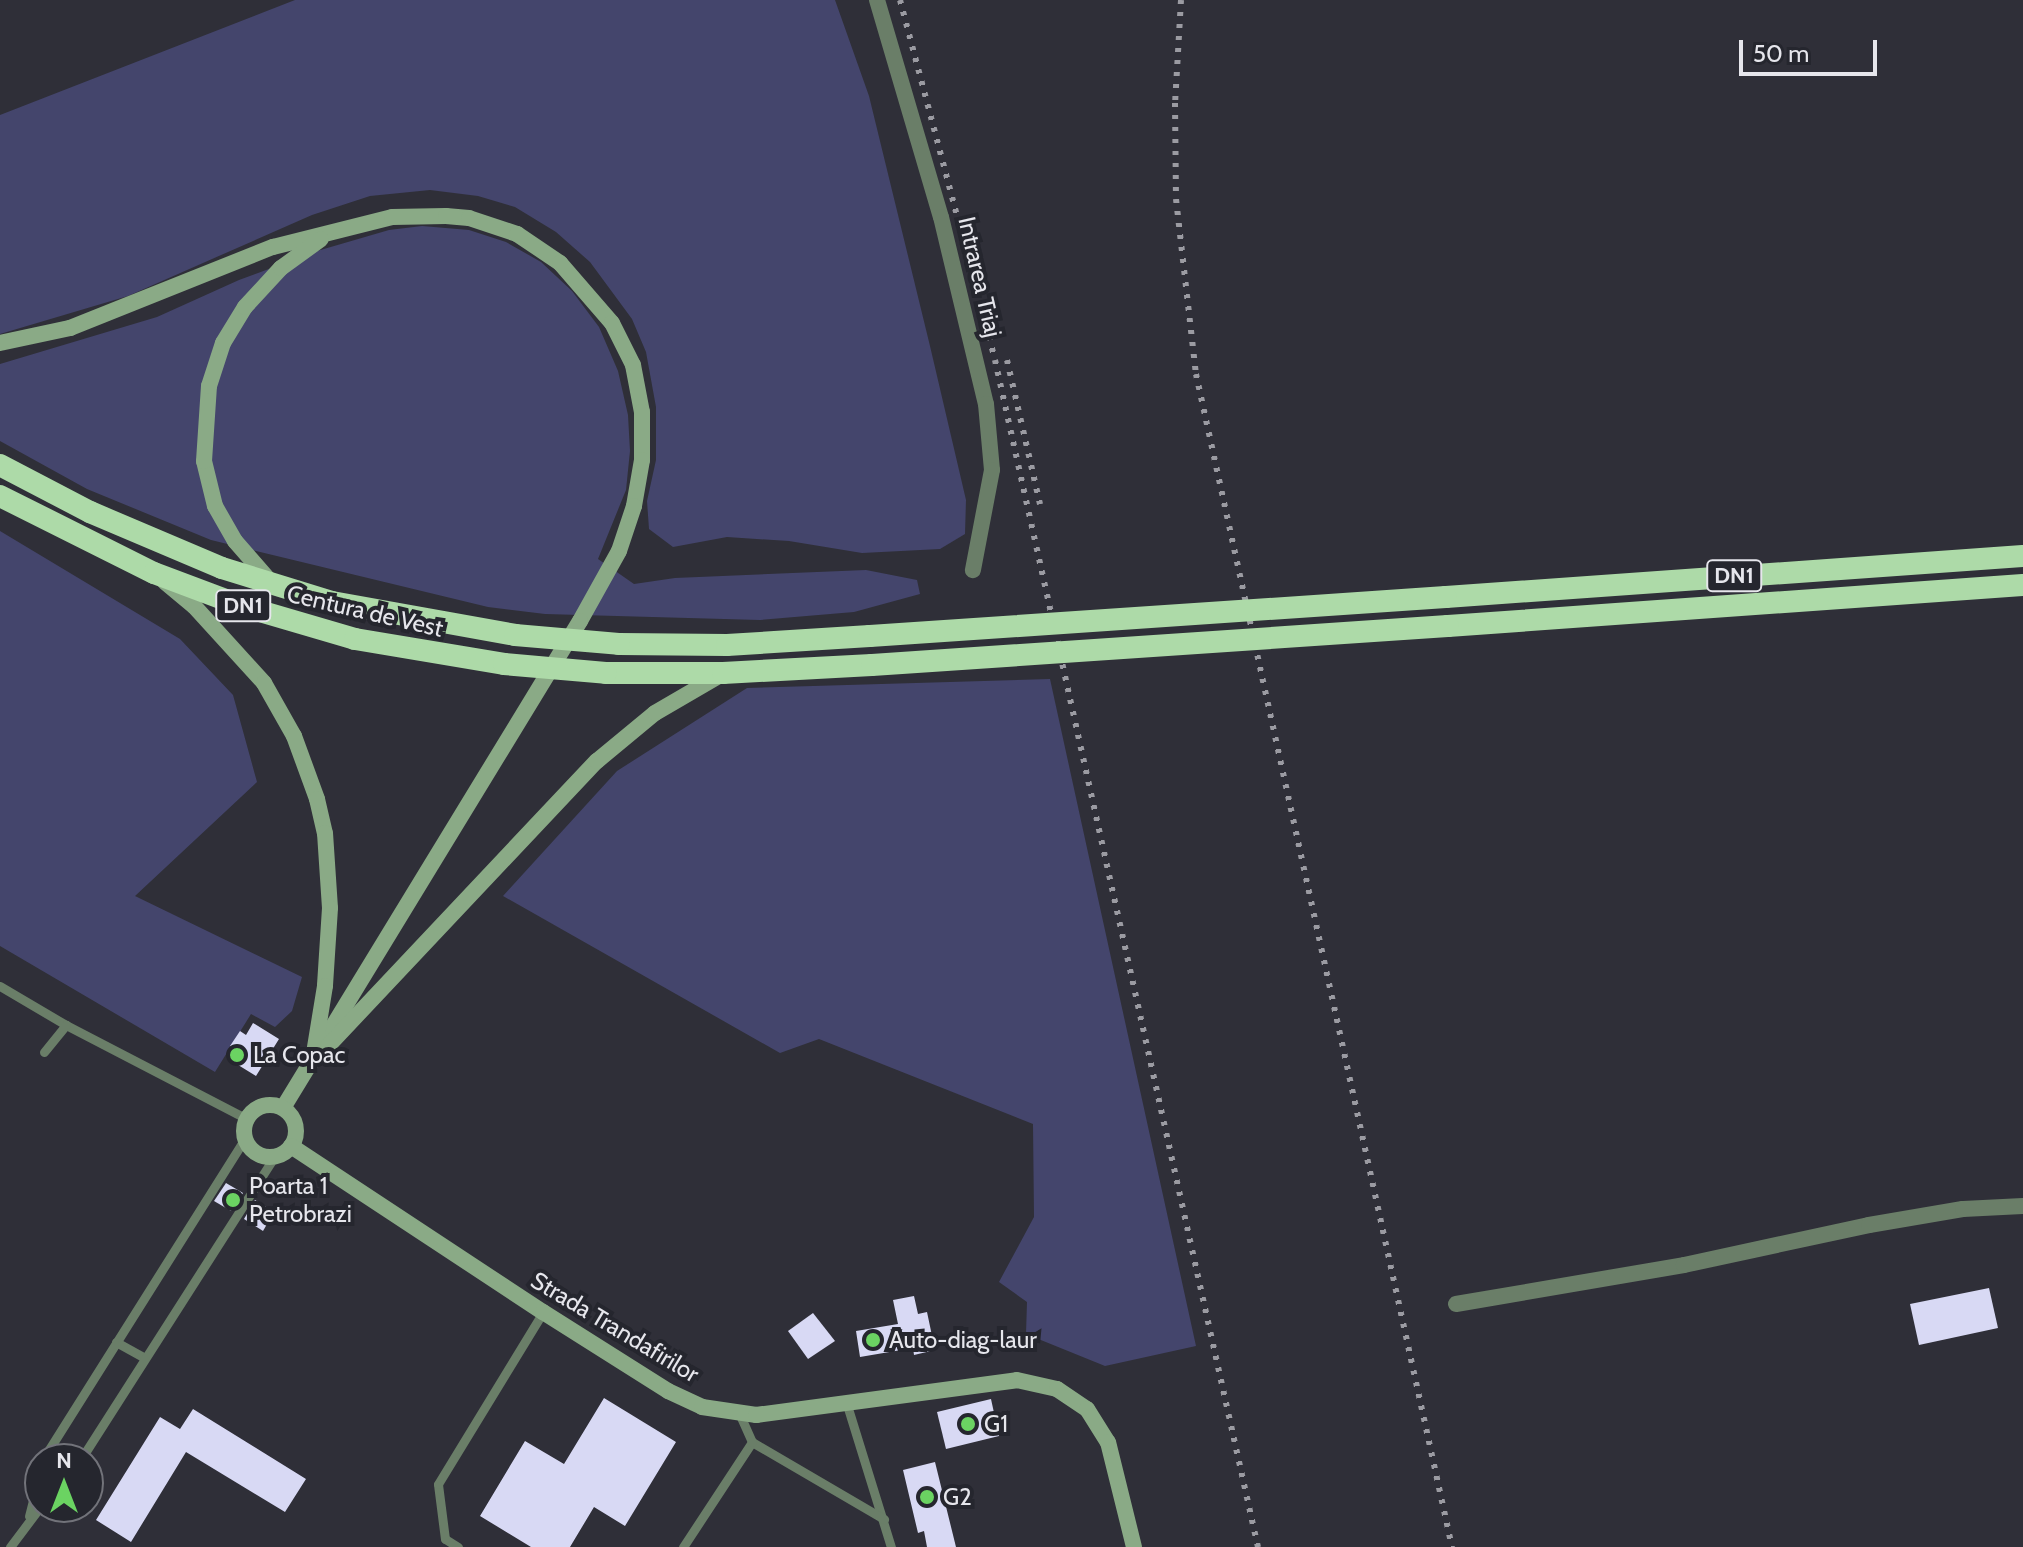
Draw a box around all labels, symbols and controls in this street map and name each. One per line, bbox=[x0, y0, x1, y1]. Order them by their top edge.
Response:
scale bar bbox=[1743, 24, 1881, 74]
text: 50 m bbox=[1753, 39, 1809, 68]
street label: Intrarea Triaj bbox=[952, 214, 1008, 340]
road number: DN1 bbox=[1706, 558, 1762, 594]
street label: Centura de Vest bbox=[284, 579, 446, 643]
road number: DN1 bbox=[215, 588, 271, 624]
place label: La Copac bbox=[253, 1041, 345, 1069]
marker: La Copac bbox=[228, 1046, 246, 1064]
place label: Poarta 1 Petrobrazi bbox=[249, 1172, 352, 1228]
marker: Poarta 1 Petrobrazi bbox=[224, 1191, 242, 1209]
street label: Strada Trandafirilor bbox=[526, 1266, 704, 1388]
place label: Auto-diag-laur bbox=[889, 1326, 1037, 1354]
marker: Auto-diag-laur bbox=[864, 1331, 882, 1349]
place label: G1 bbox=[984, 1410, 1008, 1438]
marker: G1 bbox=[959, 1415, 977, 1433]
north arrow bbox=[24, 1443, 104, 1523]
text: N bbox=[56, 1447, 72, 1474]
place label: G2 bbox=[943, 1483, 972, 1511]
marker: G2 bbox=[918, 1488, 936, 1506]

